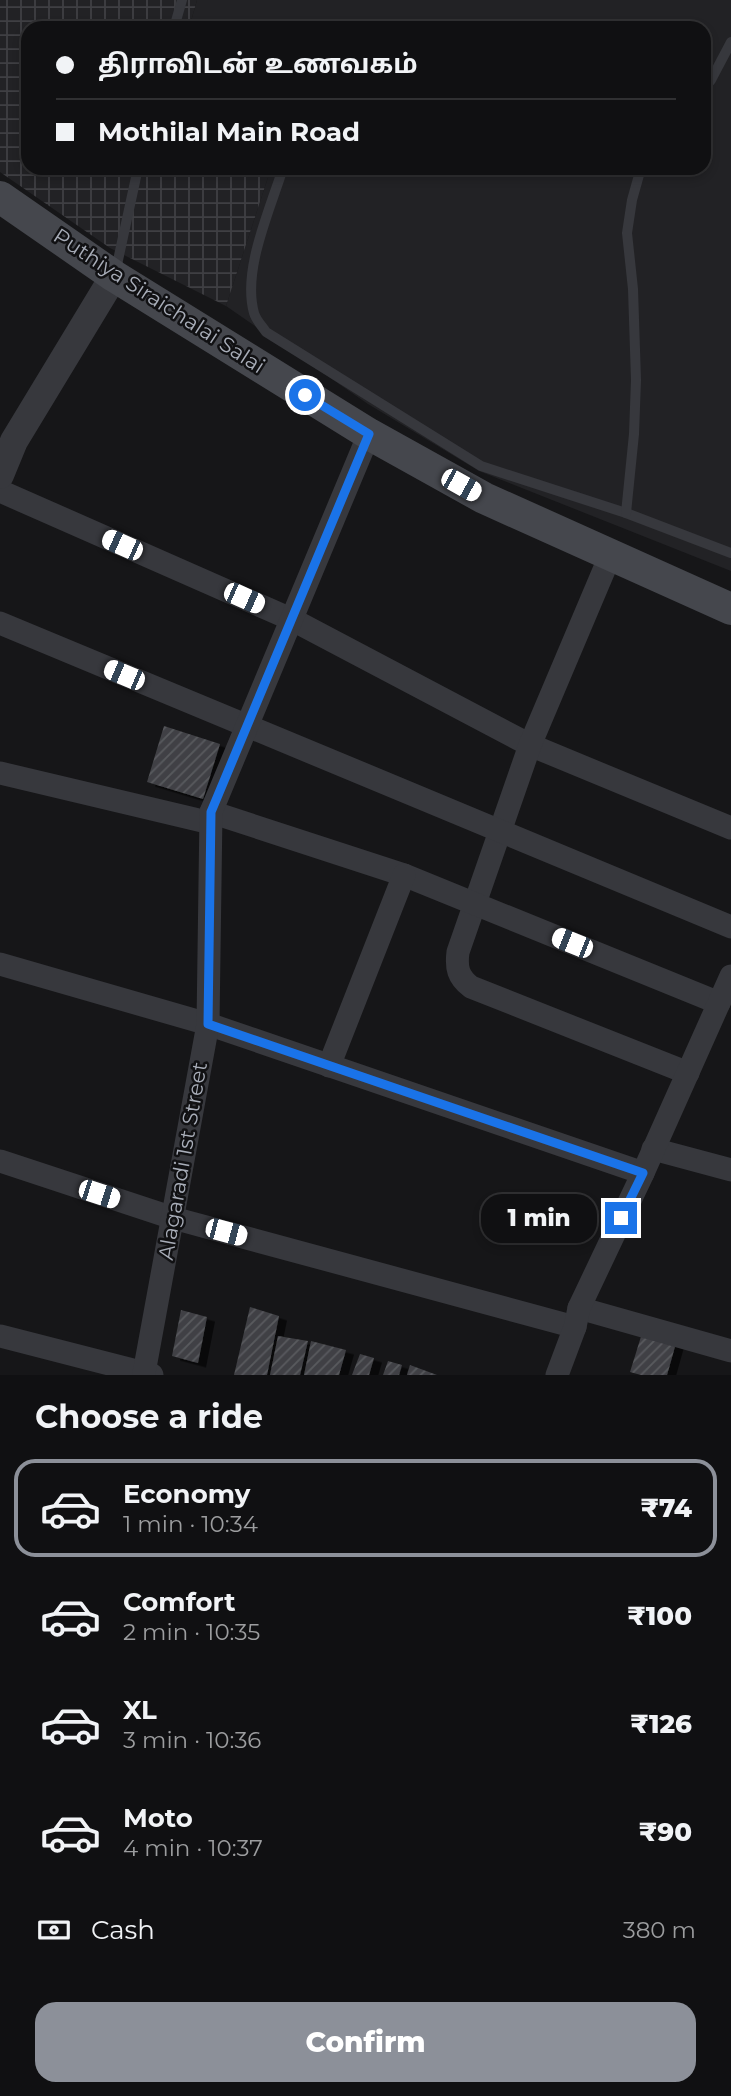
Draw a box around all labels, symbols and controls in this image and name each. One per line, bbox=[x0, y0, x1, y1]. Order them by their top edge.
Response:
text: திராவிடன் உணவகம் bbox=[98, 48, 418, 80]
text: Mothilal Main Road bbox=[98, 116, 360, 148]
street label: Puthiya Siraichalai Salai bbox=[49, 223, 270, 378]
route start bbox=[289, 379, 321, 411]
car bbox=[438, 466, 485, 504]
car bbox=[99, 527, 146, 563]
car bbox=[221, 580, 268, 616]
car bbox=[101, 657, 148, 693]
car bbox=[549, 925, 596, 961]
street label: Alagaradi 1st Street bbox=[153, 1060, 212, 1262]
car bbox=[76, 1178, 123, 1210]
callout: 1 min bbox=[481, 1194, 596, 1242]
route end bbox=[605, 1202, 637, 1234]
text: 1 min bbox=[507, 1204, 571, 1232]
car bbox=[203, 1216, 250, 1248]
text: Choose a ride bbox=[35, 1397, 263, 1436]
icon: car bbox=[39, 1477, 102, 1540]
text: Economy bbox=[123, 1478, 250, 1510]
text: ₹74 bbox=[640, 1492, 692, 1524]
text: 1 min · 10:34 bbox=[123, 1510, 258, 1538]
icon: car bbox=[39, 1585, 102, 1648]
text: Comfort bbox=[123, 1586, 235, 1618]
text: ₹100 bbox=[627, 1600, 692, 1632]
text: 2 min · 10:35 bbox=[123, 1618, 260, 1646]
icon: car bbox=[39, 1693, 102, 1756]
text: XL bbox=[123, 1694, 157, 1726]
text: ₹126 bbox=[630, 1708, 692, 1740]
text: 3 min · 10:36 bbox=[123, 1726, 261, 1754]
icon: car bbox=[39, 1801, 102, 1864]
text: Moto bbox=[123, 1802, 193, 1834]
text: ₹90 bbox=[638, 1816, 692, 1848]
text: 4 min · 10:37 bbox=[123, 1834, 263, 1862]
icon: cash bbox=[35, 1911, 73, 1949]
text: Cash bbox=[91, 1914, 155, 1946]
text: 380 m bbox=[623, 1916, 696, 1944]
button: Confirm bbox=[35, 2002, 696, 2082]

